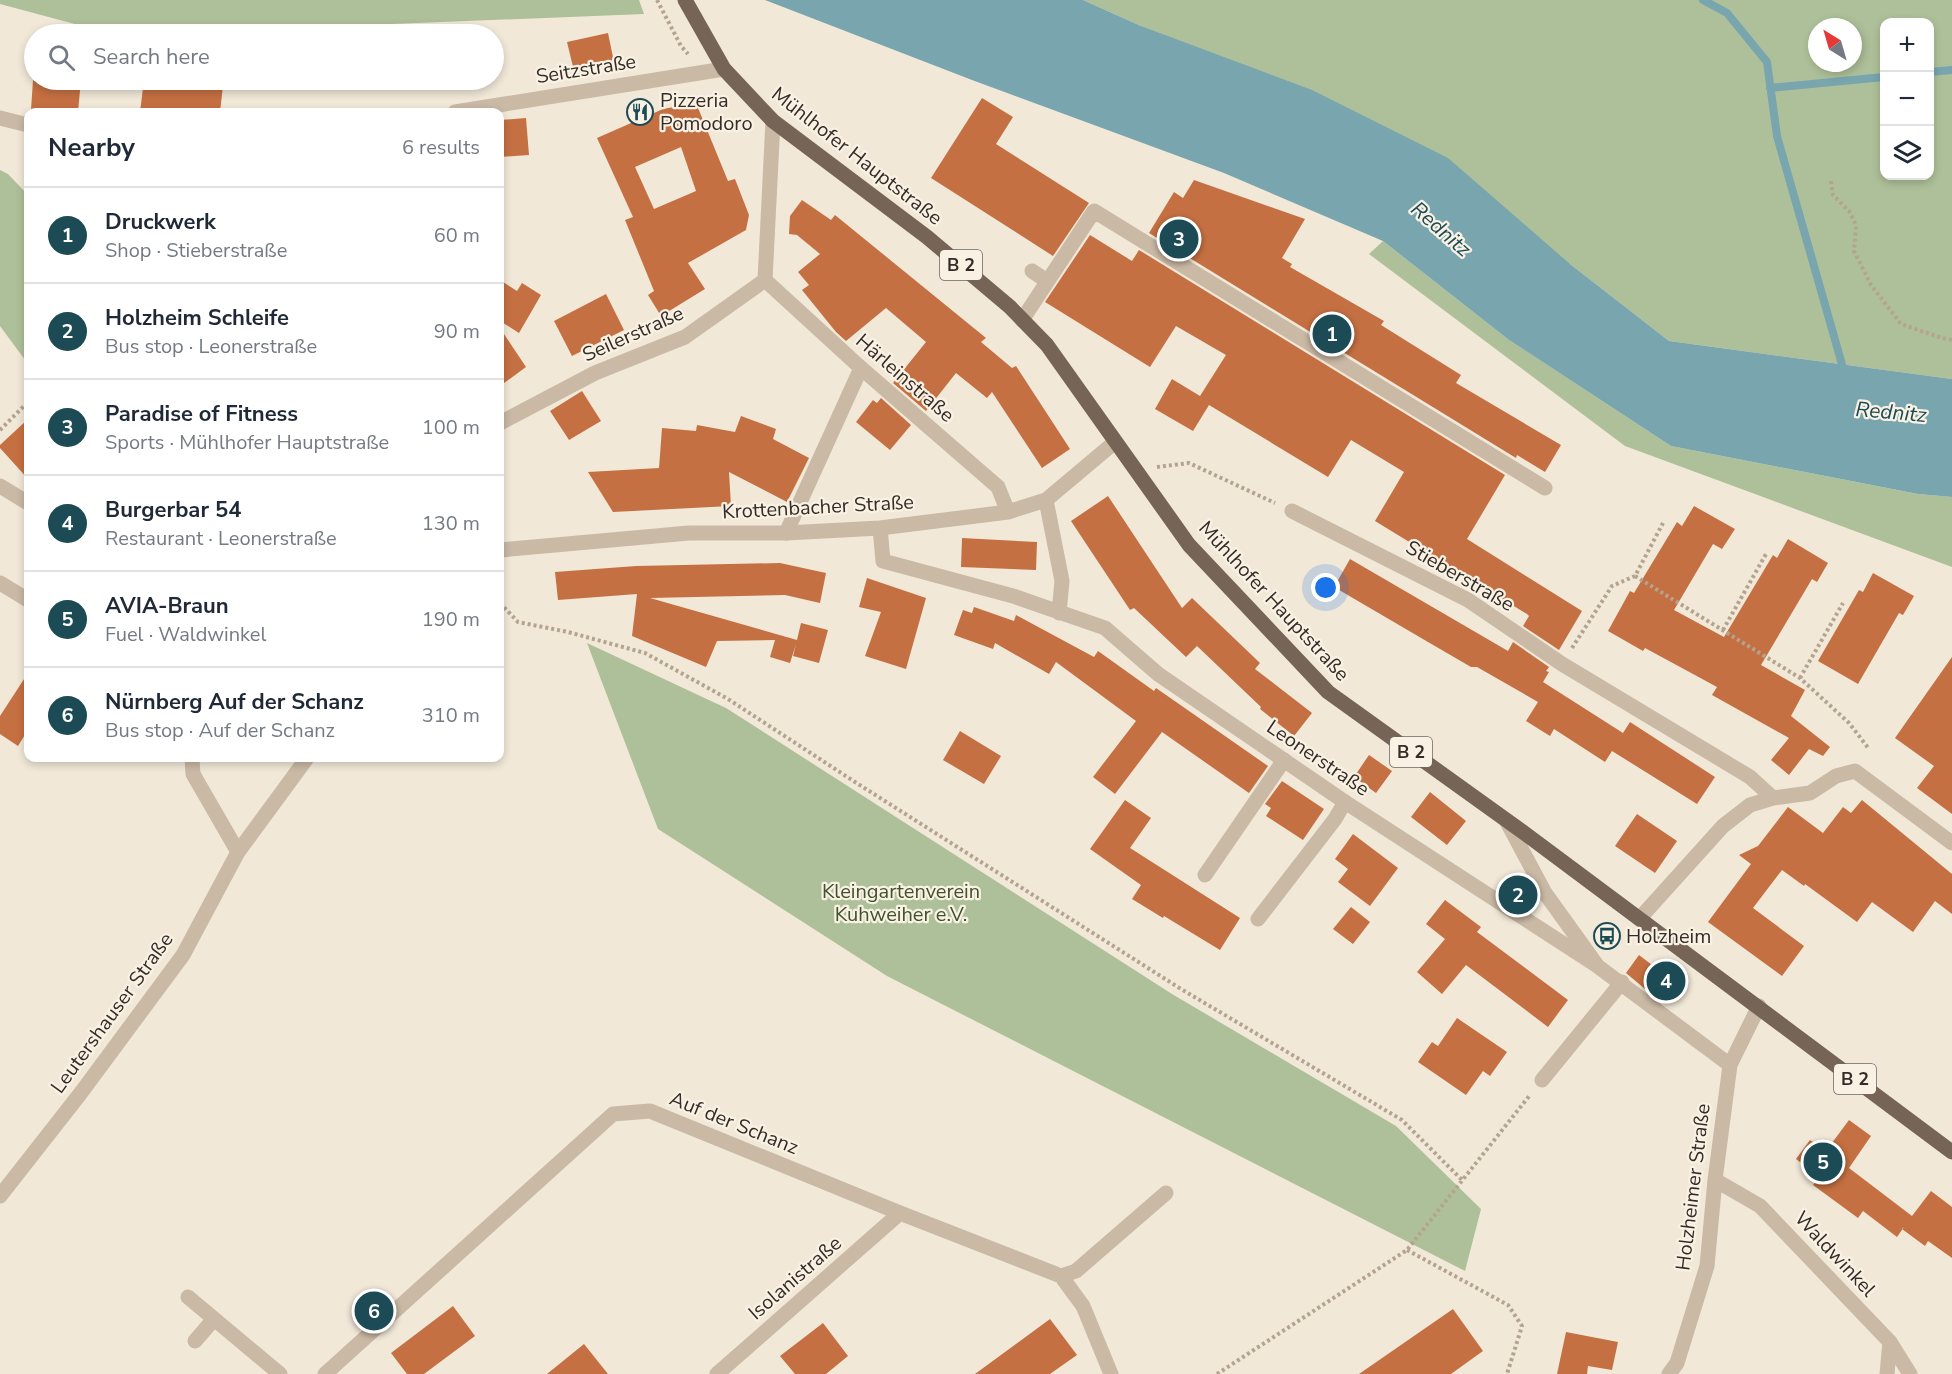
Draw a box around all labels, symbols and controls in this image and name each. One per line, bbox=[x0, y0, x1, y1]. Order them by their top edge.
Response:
north arrow bbox=[1808, 18, 1862, 72]
map controls bbox=[1880, 18, 1934, 180]
button: + bbox=[1880, 18, 1934, 72]
search box bbox=[24, 24, 504, 90]
icon: search bbox=[45, 41, 78, 74]
text: Search here bbox=[93, 42, 210, 72]
street label: Seitzstraße bbox=[534, 48, 638, 90]
button: − bbox=[1880, 72, 1934, 126]
street label: Mühlhofer Hauptstraße bbox=[766, 81, 948, 231]
place label: Pizzeria Pomodoro bbox=[660, 87, 753, 137]
restaurant icon: Pizzeria Pomodoro bbox=[625, 97, 655, 127]
button: layers bbox=[1880, 126, 1934, 180]
text: Nearby bbox=[48, 130, 135, 165]
text: 6 results bbox=[402, 134, 480, 161]
water label: Rednitz bbox=[1405, 195, 1477, 263]
text: Druckwerk bbox=[105, 207, 216, 237]
pin: 3 bbox=[1160, 216, 1198, 262]
text: 1 bbox=[62, 222, 74, 249]
text: 60 m bbox=[434, 222, 480, 249]
text: Shop · Stieberstraße bbox=[105, 237, 287, 264]
road number: B 2 bbox=[940, 250, 982, 280]
street label: Seilerstraße bbox=[578, 300, 688, 368]
text: Holzheim Schleife bbox=[105, 303, 289, 333]
pin: 1 bbox=[1312, 312, 1352, 356]
text: 2 bbox=[62, 318, 74, 345]
text: 90 m bbox=[434, 318, 480, 345]
street label: Härleinstraße bbox=[850, 328, 960, 428]
text: Bus stop · Leonerstraße bbox=[105, 333, 317, 360]
water label: Rednitz bbox=[1854, 395, 1928, 429]
text: Paradise of Fitness bbox=[105, 399, 298, 429]
text: 3 bbox=[62, 414, 74, 441]
text: 100 m bbox=[422, 414, 480, 441]
text: Sports · Mühlhofer Hauptstraße bbox=[105, 429, 389, 456]
street label: Krottenbacher Straße bbox=[721, 488, 915, 526]
text: Burgerbar 54 bbox=[105, 495, 241, 525]
text: 4 bbox=[62, 510, 74, 537]
text: 130 m bbox=[422, 510, 480, 537]
street label: Mühlhofer Hauptstraße bbox=[1193, 515, 1355, 687]
text: Restaurant · Leonerstraße bbox=[105, 525, 337, 552]
street label: Stieberstraße bbox=[1401, 534, 1519, 618]
your location bbox=[1311, 573, 1340, 602]
text: AVIA-Braun bbox=[105, 591, 229, 621]
text: 5 bbox=[62, 606, 74, 633]
text: 190 m bbox=[422, 606, 480, 633]
text: Fuel · Waldwinkel bbox=[105, 621, 266, 648]
text: Nürnberg Auf der Schanz bbox=[105, 687, 364, 717]
text: 6 bbox=[62, 702, 74, 729]
text: 310 m bbox=[422, 702, 480, 729]
street label: Leonerstraße bbox=[1261, 714, 1375, 802]
text: Bus stop · Auf der Schanz bbox=[105, 717, 335, 744]
road number: B 2 bbox=[1390, 737, 1432, 767]
pin: 2 bbox=[1498, 872, 1538, 918]
park label: Kleingartenverein Kuhweiher e.V. bbox=[822, 878, 980, 928]
bus stop icon: Holzheim bbox=[1592, 921, 1622, 951]
place label: Holzheim bbox=[1626, 923, 1711, 950]
street label: Leutershauser Straße bbox=[45, 927, 179, 1099]
pin: 4 bbox=[1646, 958, 1686, 1004]
road number: B 2 bbox=[1834, 1064, 1876, 1094]
street label: Auf der Schanz bbox=[666, 1085, 802, 1161]
street label: Holzheimer Straße bbox=[1669, 1102, 1717, 1272]
pin: 5 bbox=[1804, 1140, 1842, 1184]
street label: Waldwinkel bbox=[1788, 1205, 1882, 1303]
street label: Isolanistraße bbox=[743, 1230, 847, 1326]
pin: 6 bbox=[354, 1288, 394, 1334]

